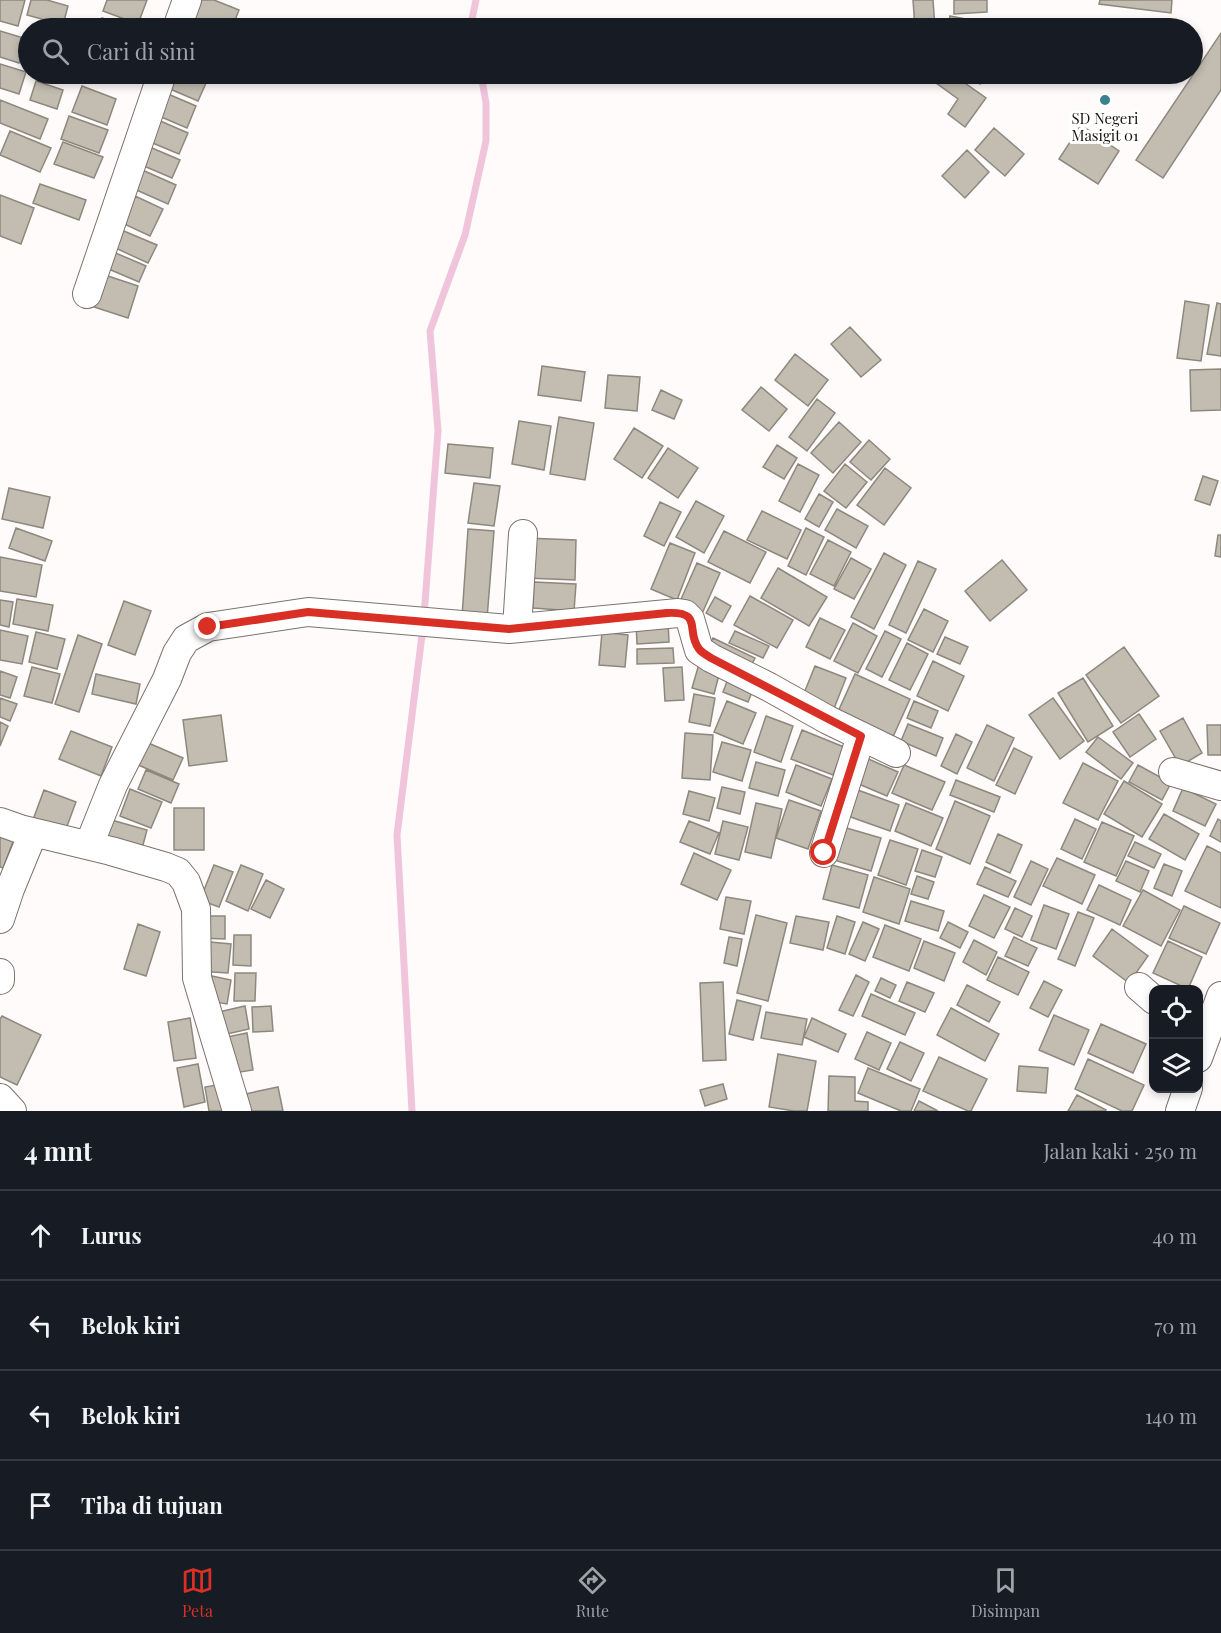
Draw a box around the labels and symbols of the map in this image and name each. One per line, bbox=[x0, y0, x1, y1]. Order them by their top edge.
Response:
marker: SD Negeri Masigit 01 bbox=[1098, 93, 1112, 107]
place label: SD Negeri Masigit 01 bbox=[1071, 108, 1139, 145]
route end bbox=[194, 613, 220, 639]
route start bbox=[810, 839, 836, 865]

